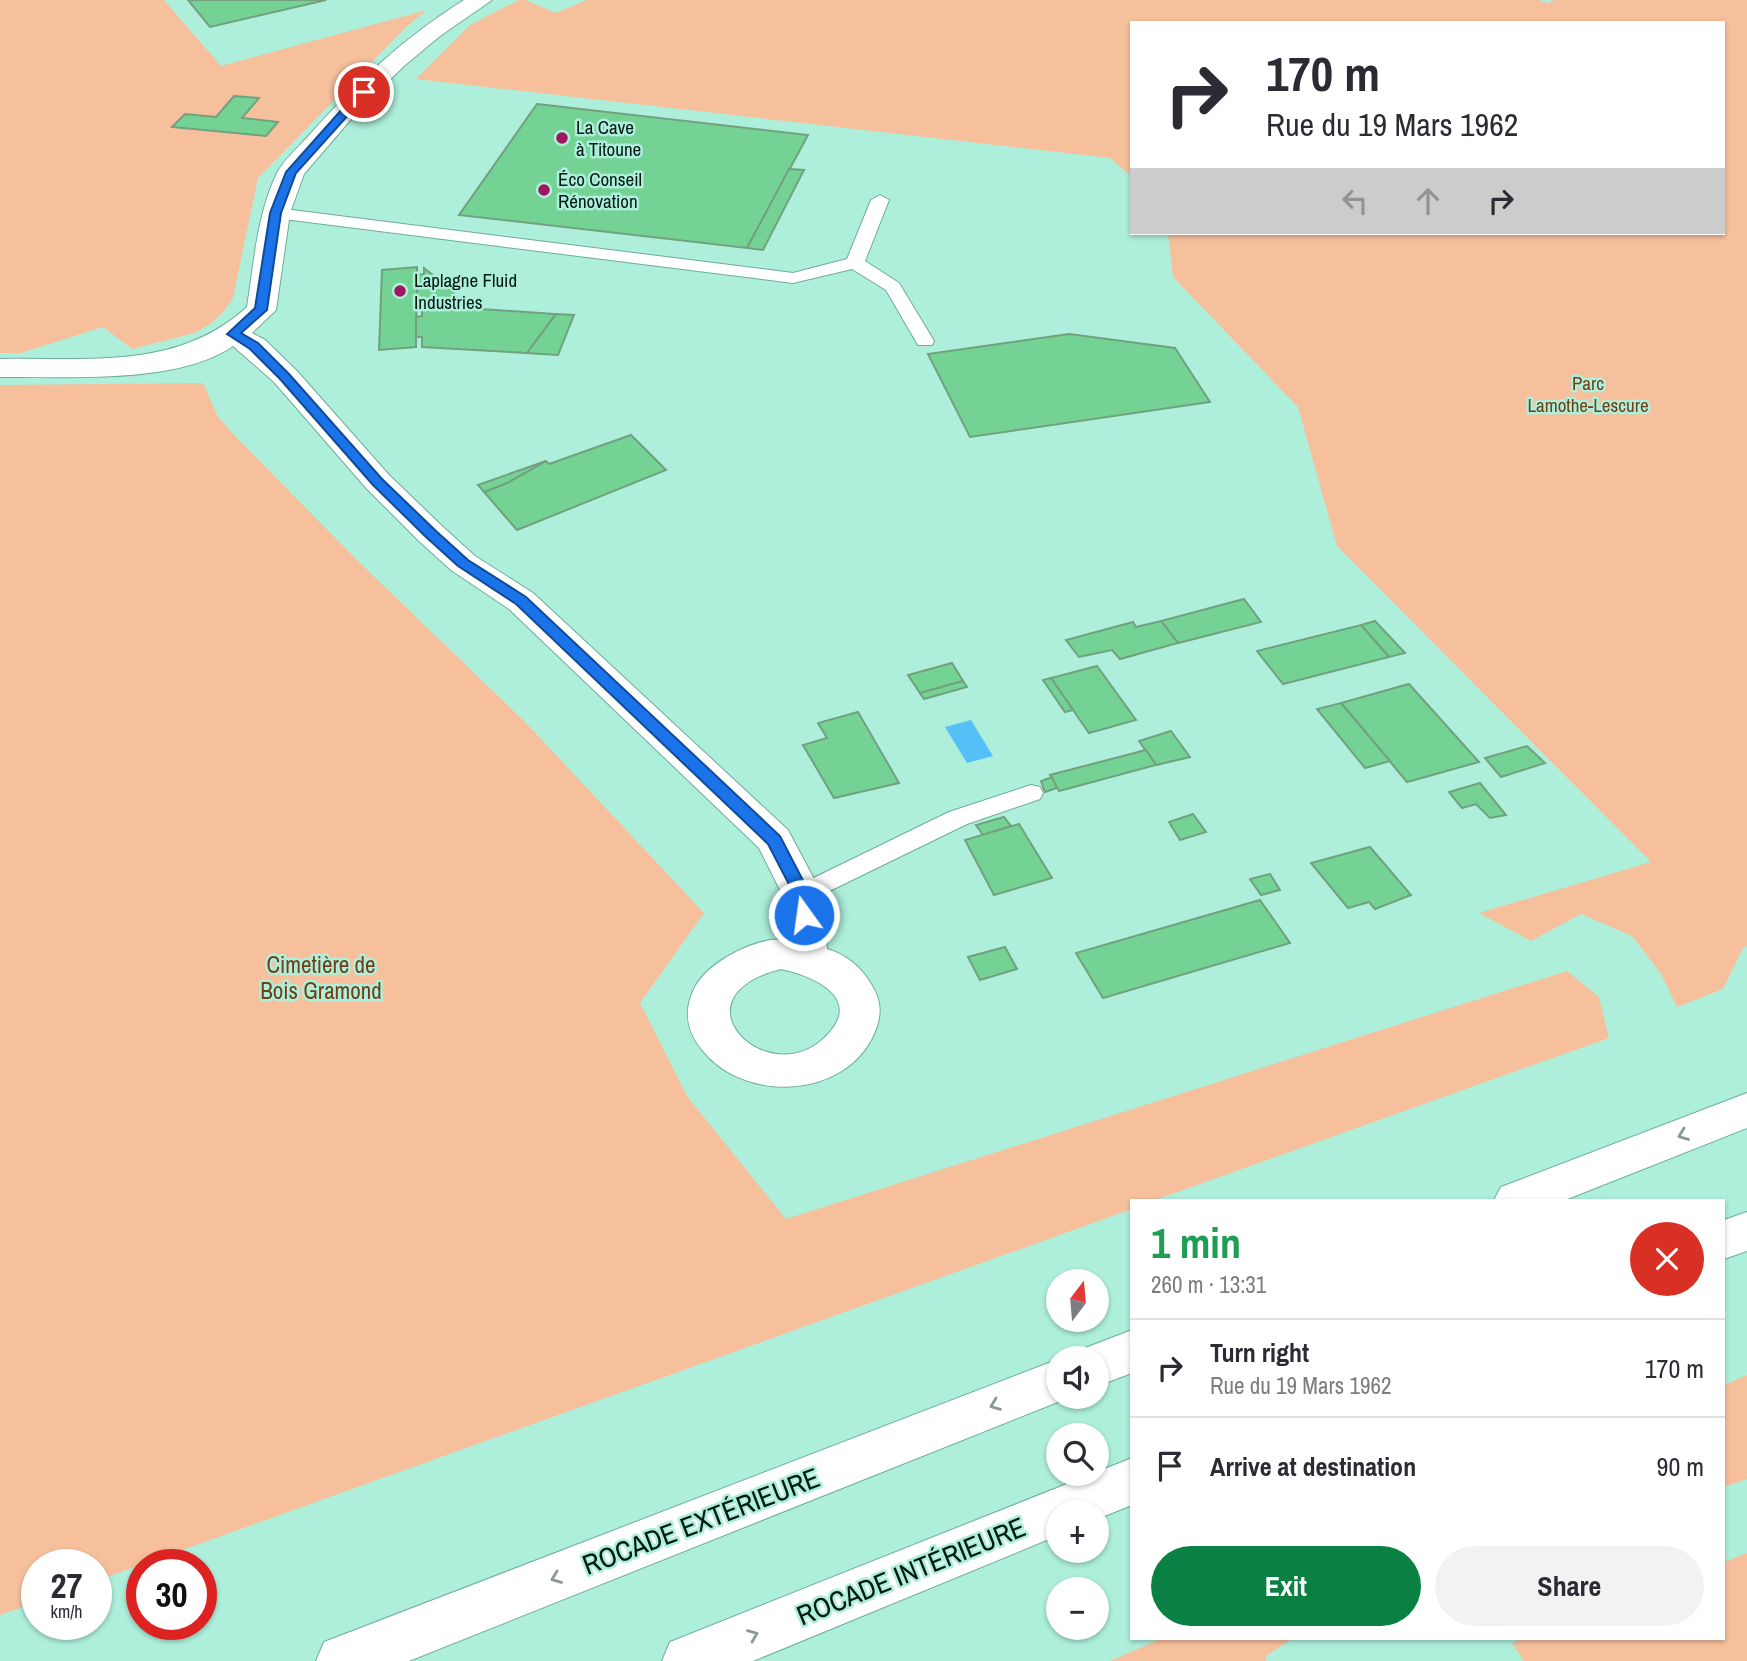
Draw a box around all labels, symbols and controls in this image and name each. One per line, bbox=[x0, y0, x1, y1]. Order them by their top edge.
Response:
text: 170 m bbox=[1266, 40, 1380, 106]
icon: right bbox=[1151, 49, 1242, 140]
pin bbox=[334, 62, 394, 122]
icon: arrive bbox=[345, 73, 383, 111]
text: Rue du 19 Mars 1962 bbox=[1266, 103, 1518, 146]
place label: La Cave à Titoune bbox=[576, 114, 641, 162]
marker: La Cave à Titoune bbox=[554, 130, 570, 146]
place label: Éco Conseil Rénovation bbox=[558, 166, 642, 214]
marker: Éco Conseil Rénovation bbox=[536, 182, 552, 198]
icon: left bbox=[1336, 182, 1374, 220]
icon: ahead bbox=[1409, 182, 1447, 220]
icon: right bbox=[1482, 182, 1520, 220]
place label: Laplagne Fluid Industries bbox=[414, 267, 517, 315]
marker: Laplagne Fluid Industries bbox=[392, 283, 408, 299]
park label: Parc Lamothe-Lescure bbox=[1527, 370, 1649, 418]
position arrow bbox=[767, 878, 841, 952]
park label: Cimetière de Bois Gramond bbox=[260, 949, 382, 1006]
one-way arrow bbox=[1678, 1127, 1690, 1141]
text: 1 min bbox=[1151, 1215, 1241, 1271]
button: close bbox=[1630, 1222, 1704, 1296]
north arrow bbox=[1046, 1269, 1110, 1332]
map controls bbox=[1046, 1269, 1109, 1640]
text: 260 m · 13:31 bbox=[1151, 1269, 1266, 1300]
text: Turn right bbox=[1210, 1335, 1309, 1370]
button: sound bbox=[1046, 1346, 1109, 1409]
icon: right bbox=[1151, 1349, 1189, 1387]
text: 170 m bbox=[1645, 1351, 1704, 1386]
text: Rue du 19 Mars 1962 bbox=[1210, 1370, 1391, 1401]
one-way arrow bbox=[990, 1397, 1002, 1411]
button: search bbox=[1046, 1423, 1109, 1486]
icon: arrive bbox=[1151, 1447, 1189, 1485]
text: Arrive at destination bbox=[1210, 1449, 1416, 1484]
text: 90 m bbox=[1657, 1449, 1704, 1484]
street label: ROCADE EXTÉRIEURE bbox=[577, 1458, 825, 1584]
button: + bbox=[1046, 1500, 1109, 1563]
street label: ROCADE INTÉRIEURE bbox=[791, 1508, 1031, 1634]
button: Exit bbox=[1151, 1546, 1421, 1626]
button: Share bbox=[1435, 1546, 1704, 1626]
speed limit sign: 30 bbox=[126, 1549, 217, 1640]
text: 27 bbox=[51, 1562, 82, 1609]
one-way arrow bbox=[550, 1570, 562, 1584]
button: − bbox=[1046, 1577, 1109, 1640]
text: km/h bbox=[51, 1599, 83, 1624]
one-way arrow bbox=[746, 1630, 758, 1644]

